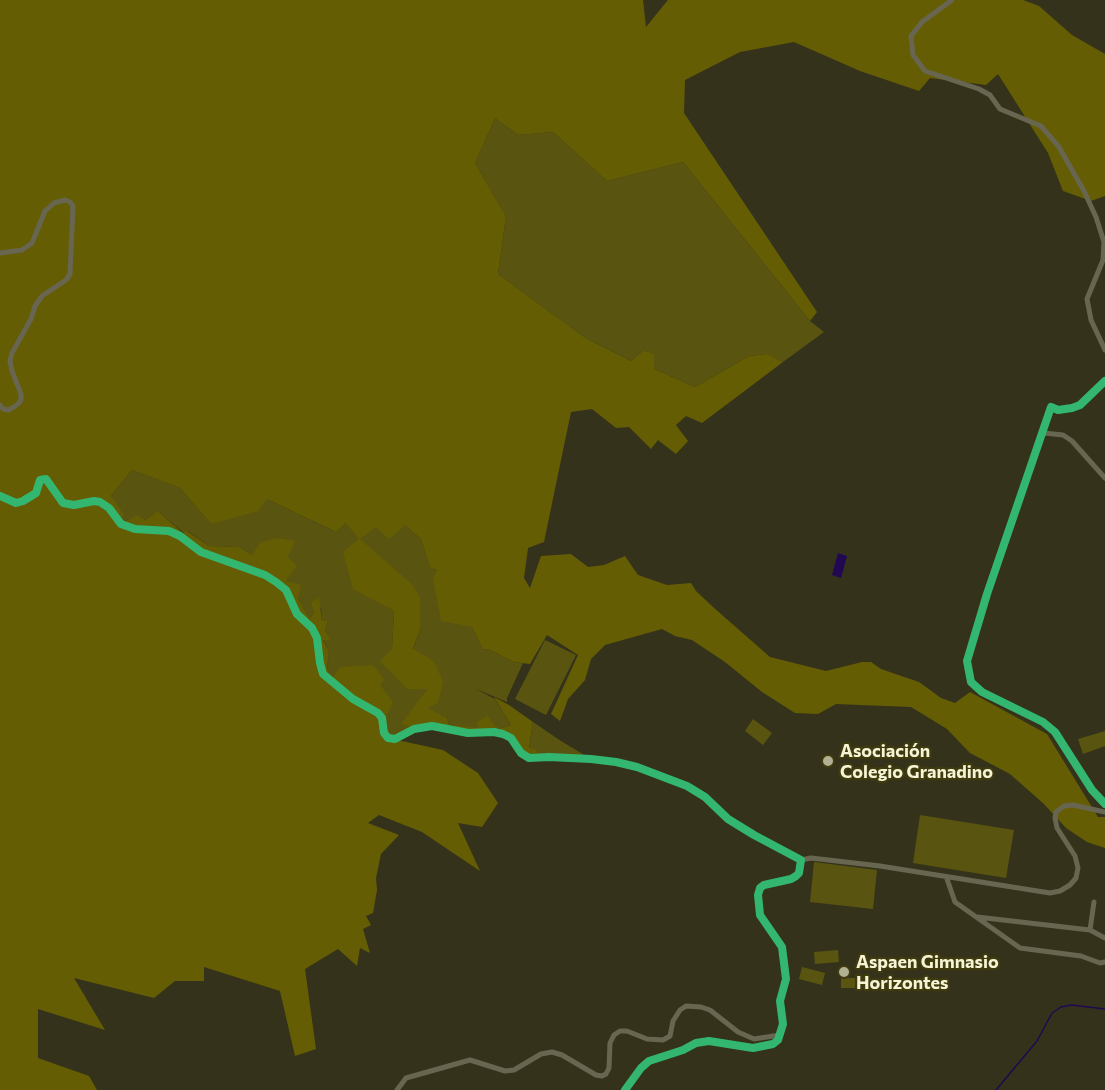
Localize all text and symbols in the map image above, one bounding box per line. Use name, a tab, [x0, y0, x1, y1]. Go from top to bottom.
place label: Asociación Colegio Granadino	[840, 740, 993, 783]
marker: Asociación Colegio Granadino	[821, 754, 835, 768]
place label: Aspaen Gimnasio Horizontes	[856, 951, 999, 994]
marker: Aspaen Gimnasio Horizontes	[837, 965, 851, 979]

